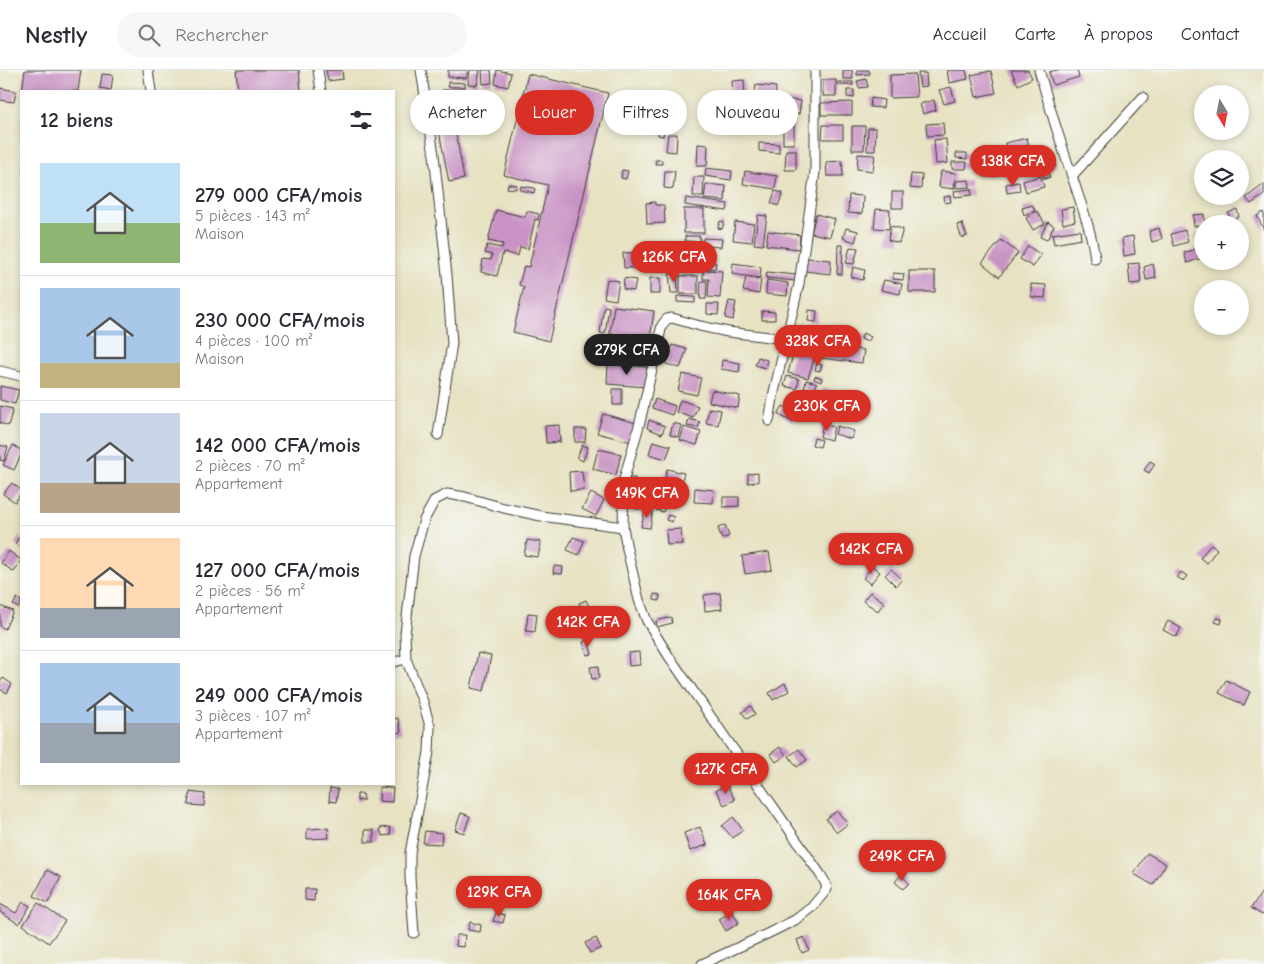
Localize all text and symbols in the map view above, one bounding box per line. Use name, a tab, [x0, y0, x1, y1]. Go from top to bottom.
search box	[117, 12, 467, 57]
text: Nestly	[25, 21, 87, 49]
icon: search	[135, 21, 163, 49]
text: Rechercher	[175, 24, 268, 46]
text: Accueil	[933, 24, 987, 45]
text: Carte	[1015, 24, 1056, 45]
text: À propos	[1084, 24, 1153, 45]
text: Contact	[1181, 24, 1239, 45]
north arrow	[1194, 85, 1249, 140]
map controls	[1194, 85, 1249, 335]
chip: Acheter	[410, 90, 505, 135]
chip: Louer	[515, 90, 594, 135]
chip: Filtres	[604, 90, 687, 135]
chip: Nouveau	[697, 90, 798, 135]
icon: filters	[347, 106, 375, 134]
text: 12 biens	[40, 108, 113, 132]
pin: 138K CFA	[961, 144, 1065, 187]
button: layers	[1194, 150, 1249, 205]
text: 138K CFA	[981, 152, 1045, 170]
icon: home	[80, 183, 140, 243]
text: 279 000 CFA/mois	[195, 183, 362, 207]
text: 5 pièces · 143 m²	[195, 207, 310, 225]
button: +	[1194, 215, 1249, 270]
text: Maison	[195, 225, 244, 243]
pin: 126K CFA	[622, 240, 726, 283]
text: 126K CFA	[642, 248, 706, 266]
button: −	[1194, 280, 1249, 335]
icon: home	[80, 308, 140, 368]
text: 230 000 CFA/mois	[195, 308, 365, 332]
pin: 328K CFA	[766, 324, 870, 367]
text: 4 pièces · 100 m²	[195, 332, 313, 350]
text: 328K CFA	[785, 332, 851, 350]
pin: 279K CFA	[575, 334, 679, 376]
text: 279K CFA	[595, 341, 659, 359]
text: Maison	[195, 350, 244, 368]
pin: 230K CFA	[775, 390, 879, 432]
text: 230K CFA	[794, 397, 860, 415]
icon: home	[80, 433, 140, 493]
text: 142 000 CFA/mois	[195, 433, 360, 457]
text: 2 pièces · 70 m²	[195, 457, 305, 475]
text: Appartement	[195, 475, 283, 493]
pin: 149K CFA	[595, 476, 699, 519]
text: 149K CFA	[615, 484, 679, 502]
pin: 142K CFA	[819, 532, 923, 575]
text: 142K CFA	[839, 540, 903, 558]
icon: home	[80, 558, 140, 618]
text: 127 000 CFA/mois	[195, 558, 360, 582]
text: 2 pièces · 56 m²	[195, 582, 305, 600]
text: Appartement	[195, 600, 283, 618]
pin: 142K CFA	[536, 606, 640, 648]
text: 142K CFA	[556, 613, 620, 631]
icon: home	[80, 683, 140, 743]
text: 249 000 CFA/mois	[195, 683, 363, 707]
text: 3 pièces · 107 m²	[195, 707, 311, 725]
text: Appartement	[195, 725, 283, 743]
pin: 127K CFA	[674, 752, 778, 795]
text: 127K CFA	[695, 760, 757, 778]
pin: 249K CFA	[850, 840, 954, 882]
text: 249K CFA	[870, 847, 934, 865]
pin: 129K CFA	[447, 876, 551, 918]
pin: 164K CFA	[677, 878, 781, 921]
text: 129K CFA	[467, 883, 531, 901]
text: 164K CFA	[697, 886, 761, 904]

